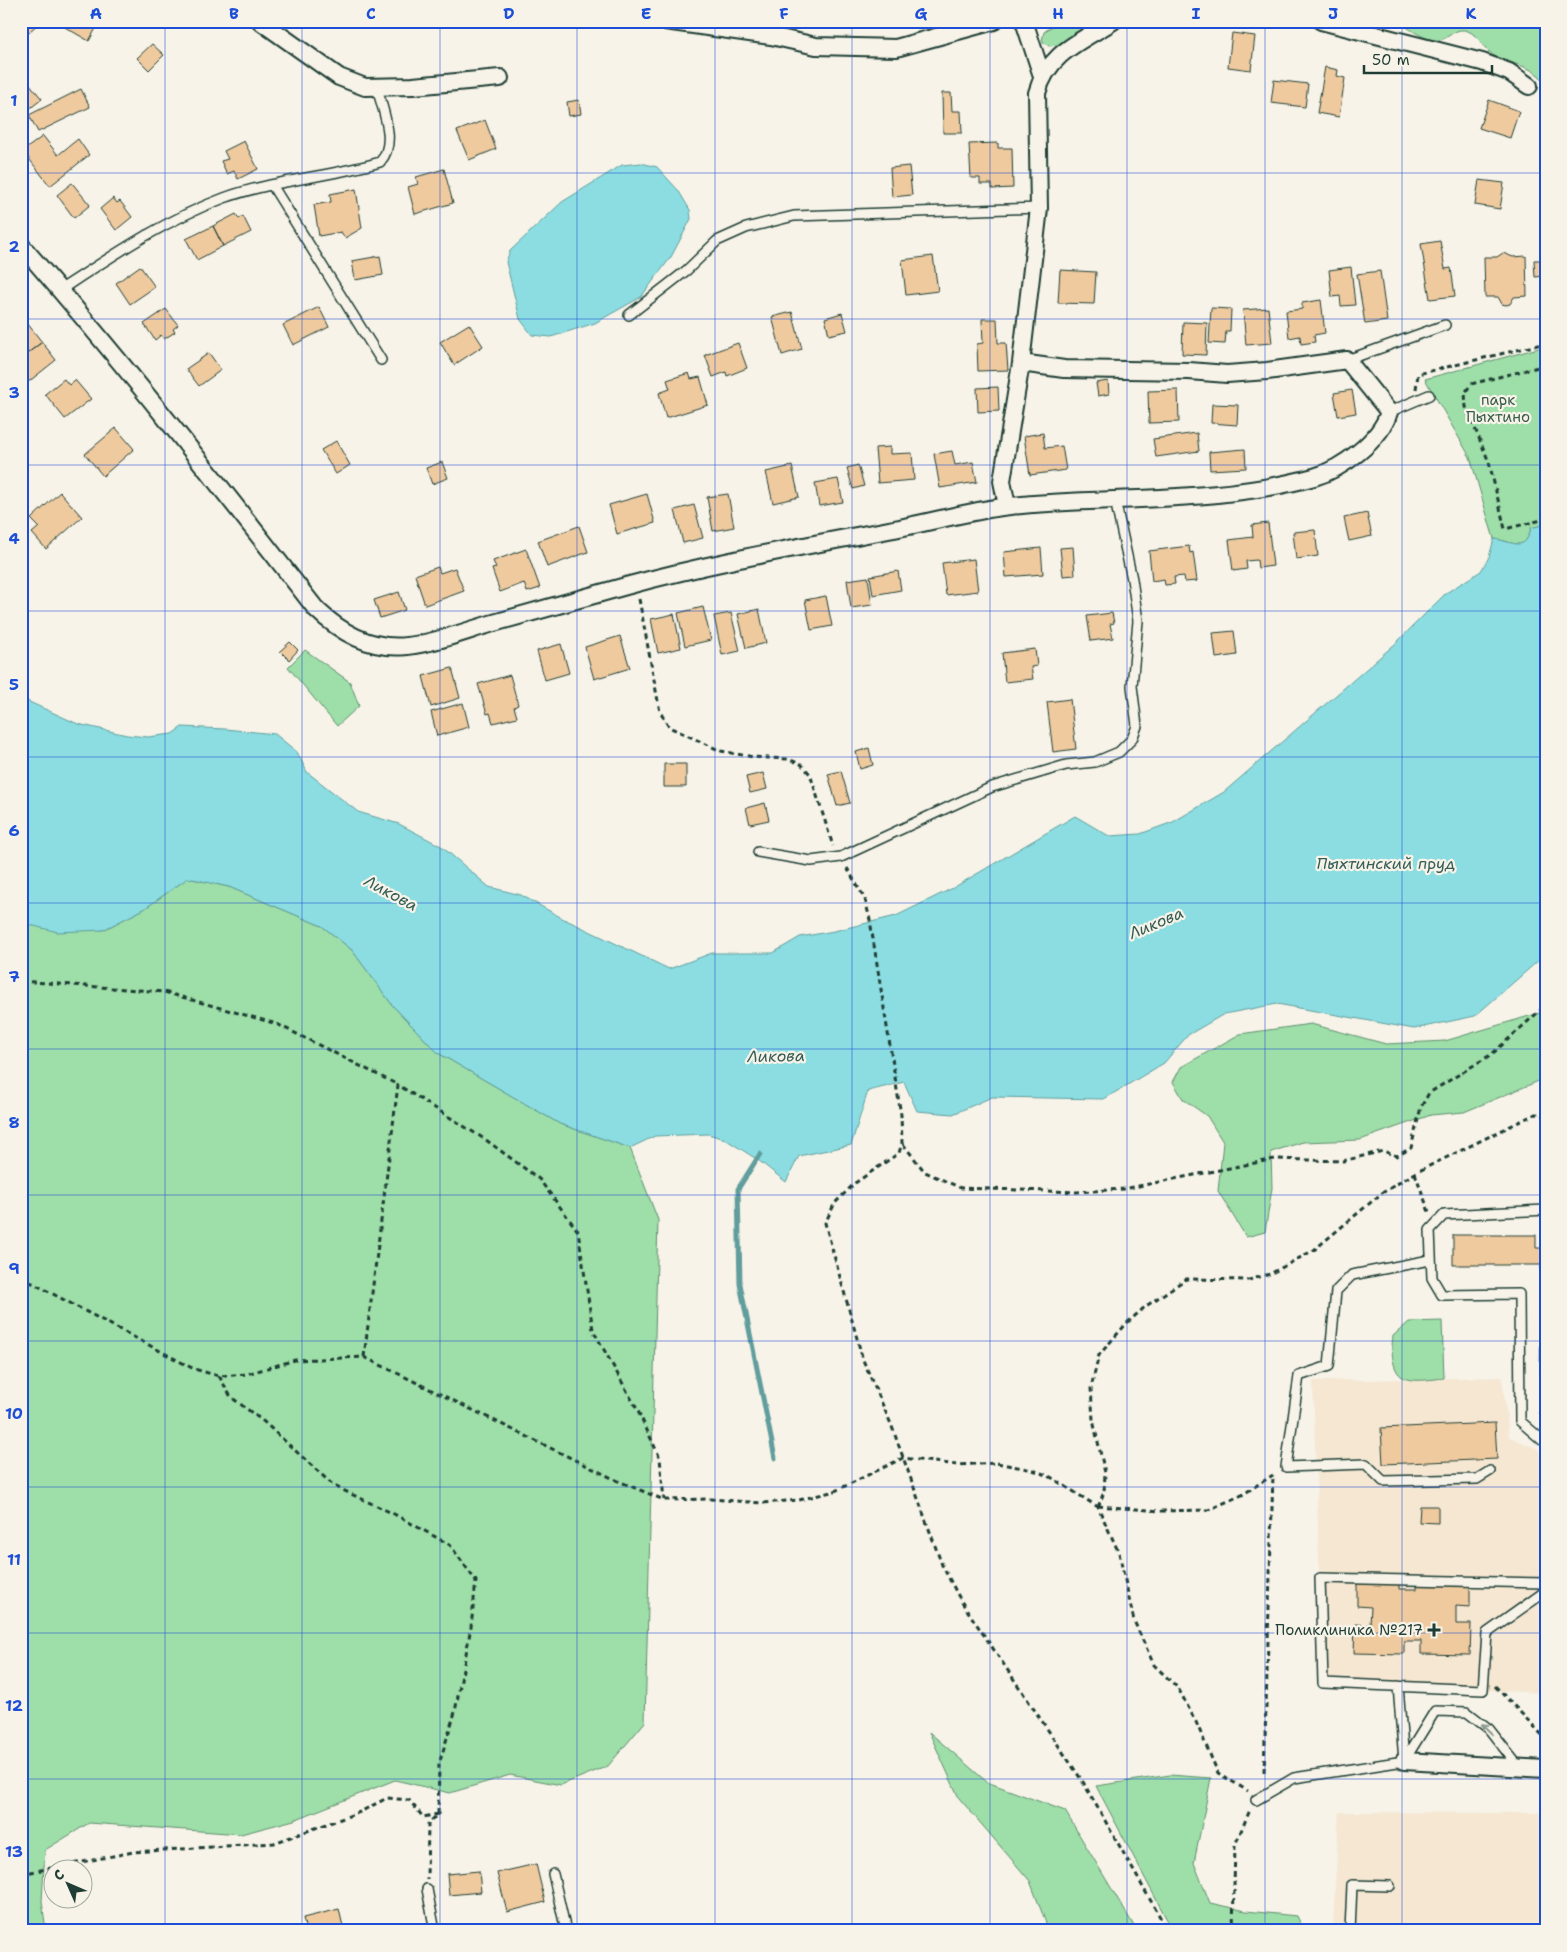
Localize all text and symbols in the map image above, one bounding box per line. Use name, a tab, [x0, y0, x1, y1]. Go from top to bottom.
text: A	[90, 3, 102, 24]
text: B	[229, 3, 239, 24]
text: C	[366, 3, 376, 24]
text: D	[503, 3, 515, 24]
text: E	[641, 3, 651, 24]
text: F	[779, 3, 789, 24]
text: G	[915, 3, 928, 24]
text: H	[1052, 3, 1064, 24]
text: I	[1192, 3, 1201, 24]
text: J	[1328, 3, 1338, 24]
text: K	[1466, 3, 1477, 24]
scale bar	[1364, 42, 1492, 74]
text: 50 m	[1372, 50, 1410, 70]
text: 1	[10, 90, 18, 111]
text: 2	[8, 236, 20, 257]
text: 3	[8, 382, 20, 403]
park label: парк Пыхтино	[1466, 390, 1530, 427]
text: 4	[8, 528, 20, 549]
text: 5	[9, 674, 19, 695]
text: 6	[8, 820, 20, 841]
water label: Пыхтинский пруд	[1316, 853, 1456, 874]
water label: Ликова	[360, 870, 421, 916]
water label: Ликова	[1125, 902, 1187, 944]
text: 7	[8, 966, 20, 987]
water label: Ликова	[746, 1045, 805, 1067]
text: 8	[8, 1112, 20, 1133]
text: 9	[8, 1258, 20, 1279]
text: 10	[5, 1403, 23, 1424]
text: 11	[7, 1549, 21, 1570]
place label: Поликлиника №217	[1275, 1620, 1423, 1640]
marker: Поликлиника №217	[1427, 1623, 1441, 1637]
text: 12	[5, 1695, 23, 1716]
one-way arrow	[1481, 1723, 1493, 1735]
text: 13	[5, 1841, 23, 1862]
north arrow	[42, 1860, 92, 1910]
text: С	[49, 1865, 68, 1884]

